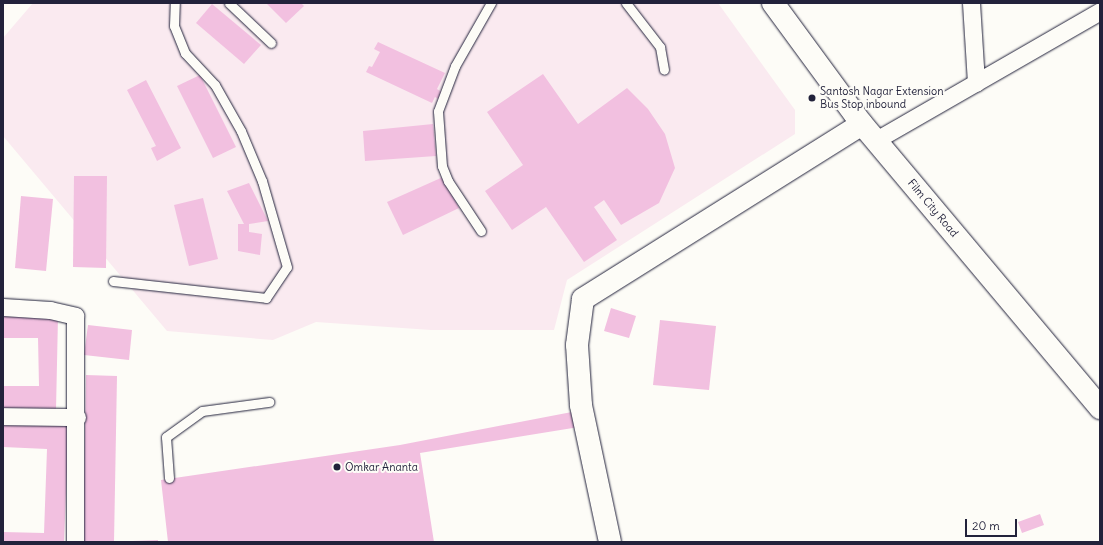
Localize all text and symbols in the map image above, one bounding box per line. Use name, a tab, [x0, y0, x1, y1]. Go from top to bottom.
place label: Santosh Nagar Extension Bus Stop inbound	[820, 85, 944, 111]
marker: Santosh Nagar Extension Bus Stop inbound	[807, 93, 817, 103]
street label: Film City Road	[905, 176, 961, 240]
place label: Omkar Ananta	[345, 460, 418, 474]
marker: Omkar Ananta	[332, 462, 342, 472]
scale bar	[967, 511, 1019, 537]
text: 20 m	[972, 518, 1000, 533]

